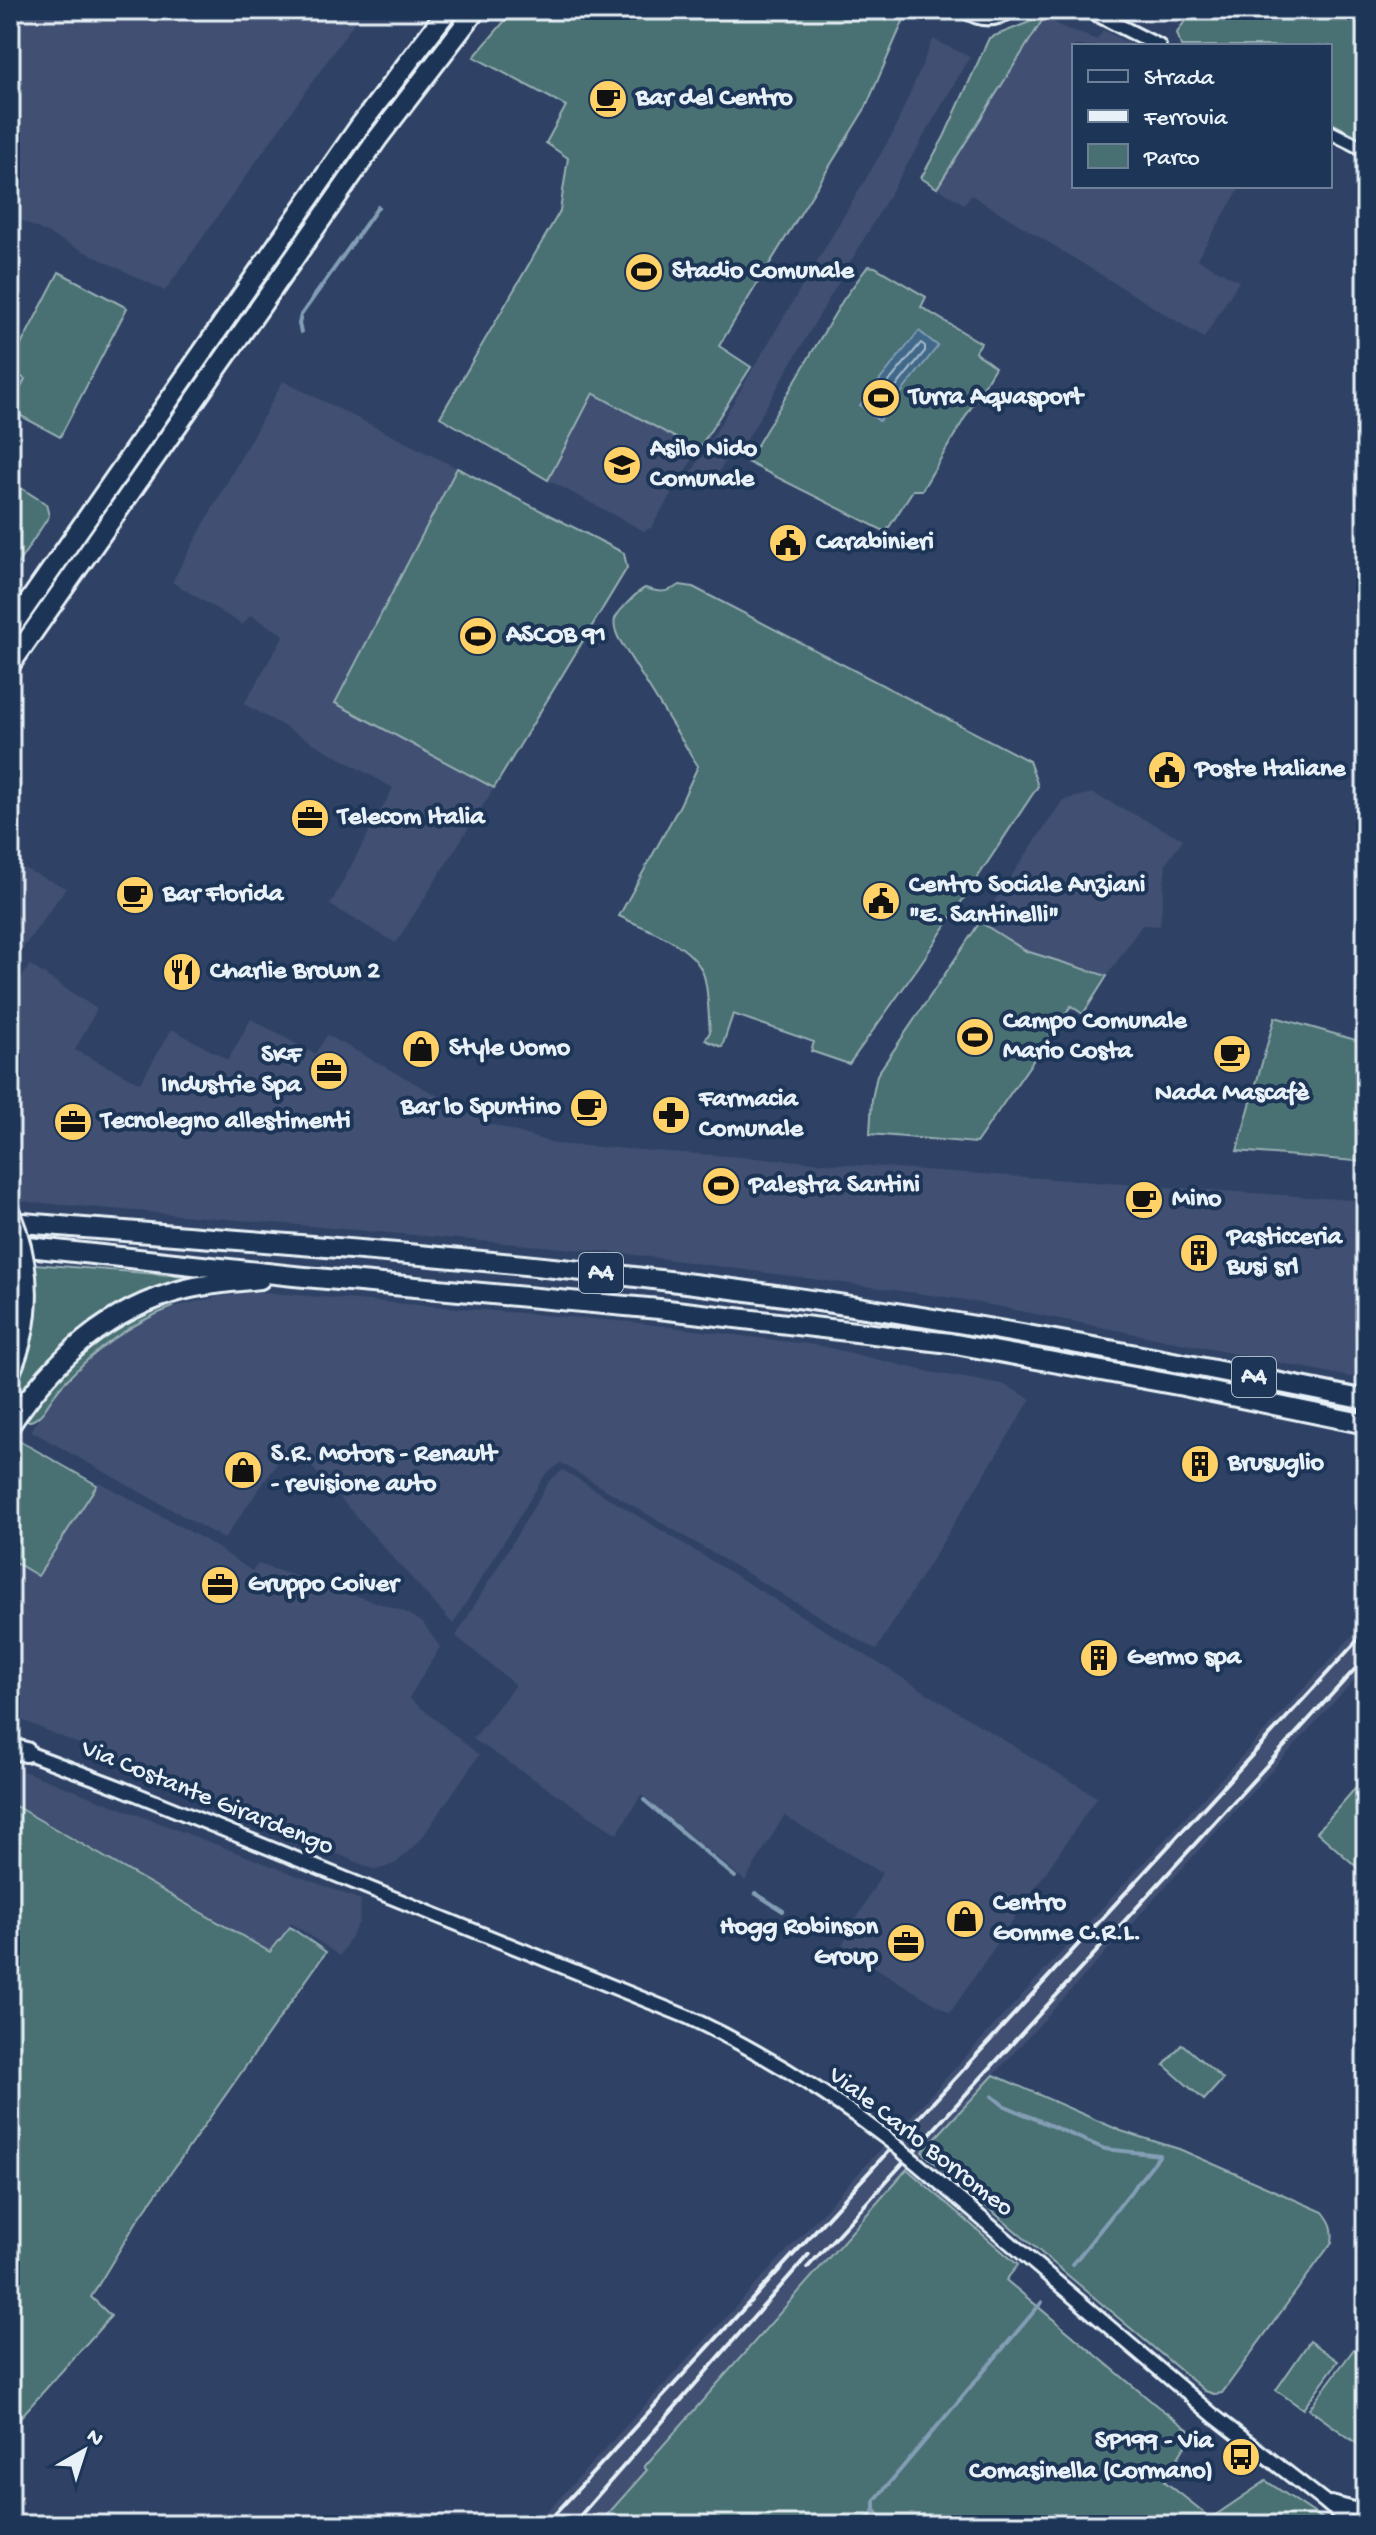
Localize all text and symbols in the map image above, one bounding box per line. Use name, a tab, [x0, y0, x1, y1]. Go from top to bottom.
legend	[1072, 44, 1332, 188]
text: Strada	[1144, 65, 1215, 94]
cafe icon: Bar del Centro	[587, 78, 629, 120]
place label: Bar del Centro	[635, 84, 793, 115]
text: Ferrovia	[1143, 105, 1228, 134]
text: Parco	[1143, 145, 1200, 174]
sports icon: Stadio Comunale	[623, 251, 665, 293]
place label: Stadio Comunale	[672, 257, 855, 288]
sports icon: Turra Aqvasport	[860, 377, 902, 419]
place label: Turra Aqvasport	[907, 383, 1085, 414]
place label: Asilo Nido Comunale	[649, 435, 758, 496]
school or university icon: Asilo Nido Comunale	[601, 444, 643, 486]
public building icon: Carabinieri	[767, 522, 809, 564]
place label: Carabinieri	[816, 528, 934, 559]
sports icon: ASCOB 91	[457, 615, 499, 657]
place label: ASCOB 91	[505, 621, 606, 652]
public building icon: Poste Italiane	[1146, 749, 1188, 791]
place label: Poste Italiane	[1193, 755, 1347, 786]
office icon: Telecom Italia	[289, 797, 331, 839]
place label: Telecom Italia	[336, 803, 486, 834]
place label: Centro Sociale Anziani "E. Santinelli"	[909, 871, 1145, 932]
cafe icon: Bar Florida	[114, 874, 156, 916]
place label: Bar Florida	[162, 880, 285, 911]
public building icon: Centro Sociale Anziani "E. Santinelli"	[860, 880, 902, 922]
restaurant icon: Charlie Brown 2	[161, 951, 203, 993]
place label: Charlie Brown 2	[210, 957, 380, 988]
place label: Campo Comunale Mario Costa	[1003, 1007, 1188, 1068]
sports icon: Campo Comunale Mario Costa	[954, 1016, 996, 1058]
shop icon: Style Uomo	[400, 1028, 442, 1070]
cafe icon: Nada Mascafè	[1211, 1033, 1253, 1075]
place label: Style Uomo	[449, 1034, 571, 1065]
place label: SKF Industrie Spa	[161, 1041, 303, 1102]
office icon: SKF Industrie Spa	[308, 1050, 350, 1092]
place label: Nada Mascafè	[1155, 1079, 1311, 1110]
place label: Farmacia Comunale	[698, 1085, 805, 1146]
cafe icon: Bar lo Spuntino	[568, 1087, 610, 1129]
place label: Bar lo Spuntino	[400, 1093, 561, 1124]
pharmacy icon: Farmacia Comunale	[650, 1094, 692, 1136]
office icon: Tecnolegno allestimenti	[52, 1101, 94, 1143]
place label: Tecnolegno allestimenti	[99, 1107, 351, 1138]
sports icon: Palestra Santini	[700, 1165, 742, 1207]
place label: Palestra Santini	[747, 1171, 920, 1202]
cafe icon: Mino	[1123, 1179, 1165, 1221]
place label: Mino	[1172, 1185, 1222, 1216]
place label: Pasticceria Busi srl	[1225, 1223, 1344, 1284]
building icon: Pasticceria Busi srl	[1178, 1232, 1220, 1274]
road number: A4	[579, 1253, 623, 1293]
road number: A4	[1232, 1357, 1276, 1397]
place label: S.R. Motors - Renault - revisione auto	[271, 1440, 499, 1501]
building icon: Brusuglio	[1179, 1443, 1221, 1485]
shop icon: S.R. Motors - Renault - revisione auto	[222, 1449, 264, 1491]
place label: Brusuglio	[1227, 1449, 1325, 1480]
office icon: Gruppo Coiver	[199, 1564, 241, 1606]
place label: Gruppo Coiver	[248, 1570, 401, 1601]
building icon: Germo spa	[1078, 1637, 1120, 1679]
place label: Germo spa	[1127, 1643, 1243, 1674]
street label: Via Costante Girardengo	[75, 1734, 338, 1864]
place label: Centro Gomme C.R.L.	[993, 1889, 1141, 1950]
shop icon: Centro Gomme C.R.L.	[944, 1898, 986, 1940]
place label: Hogg Robinson Group	[720, 1913, 879, 1974]
office icon: Hogg Robinson Group	[885, 1922, 927, 1964]
street label: Viale Carlo Borromeo	[820, 2060, 1019, 2225]
north arrow	[44, 2411, 124, 2491]
text: N	[80, 2424, 108, 2453]
place label: SP199 - Via Comasinella (Cormano)	[969, 2427, 1215, 2488]
bus stop icon: SP199 - Via Comasinella (Cormano)	[1220, 2436, 1262, 2478]

